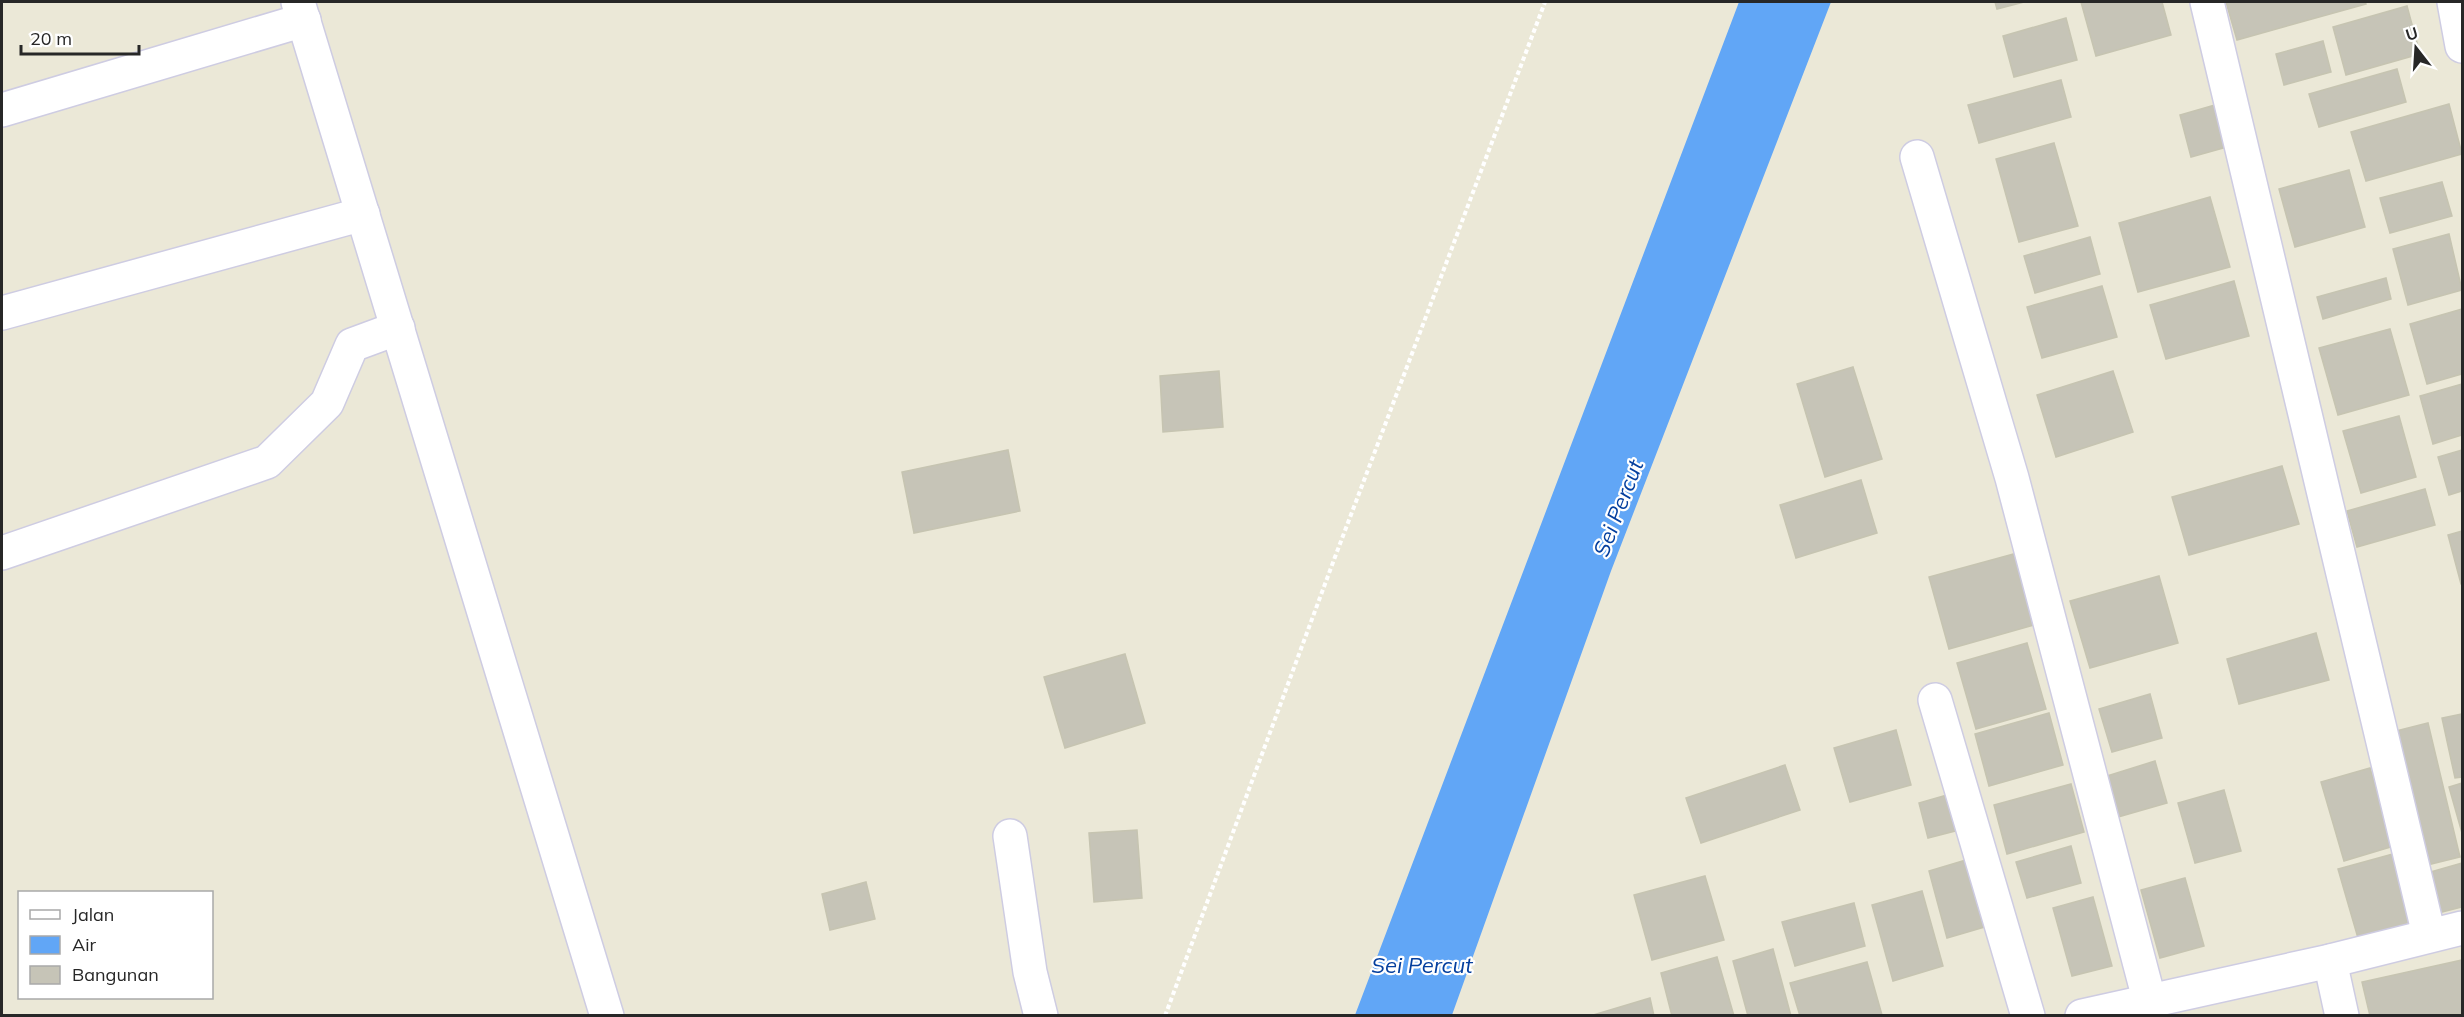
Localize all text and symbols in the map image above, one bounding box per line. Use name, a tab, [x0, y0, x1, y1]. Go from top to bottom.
scale bar	[21, 18, 140, 56]
north arrow	[2386, 18, 2446, 78]
text: U	[2403, 22, 2420, 45]
text: 20 m	[30, 27, 72, 50]
water label: Sei Percut	[1587, 454, 1650, 560]
legend	[18, 891, 213, 999]
text: Jalan	[72, 903, 114, 926]
text: Air	[72, 933, 97, 956]
water label: Sei Percut	[1371, 951, 1474, 979]
text: Bangunan	[72, 963, 159, 986]

